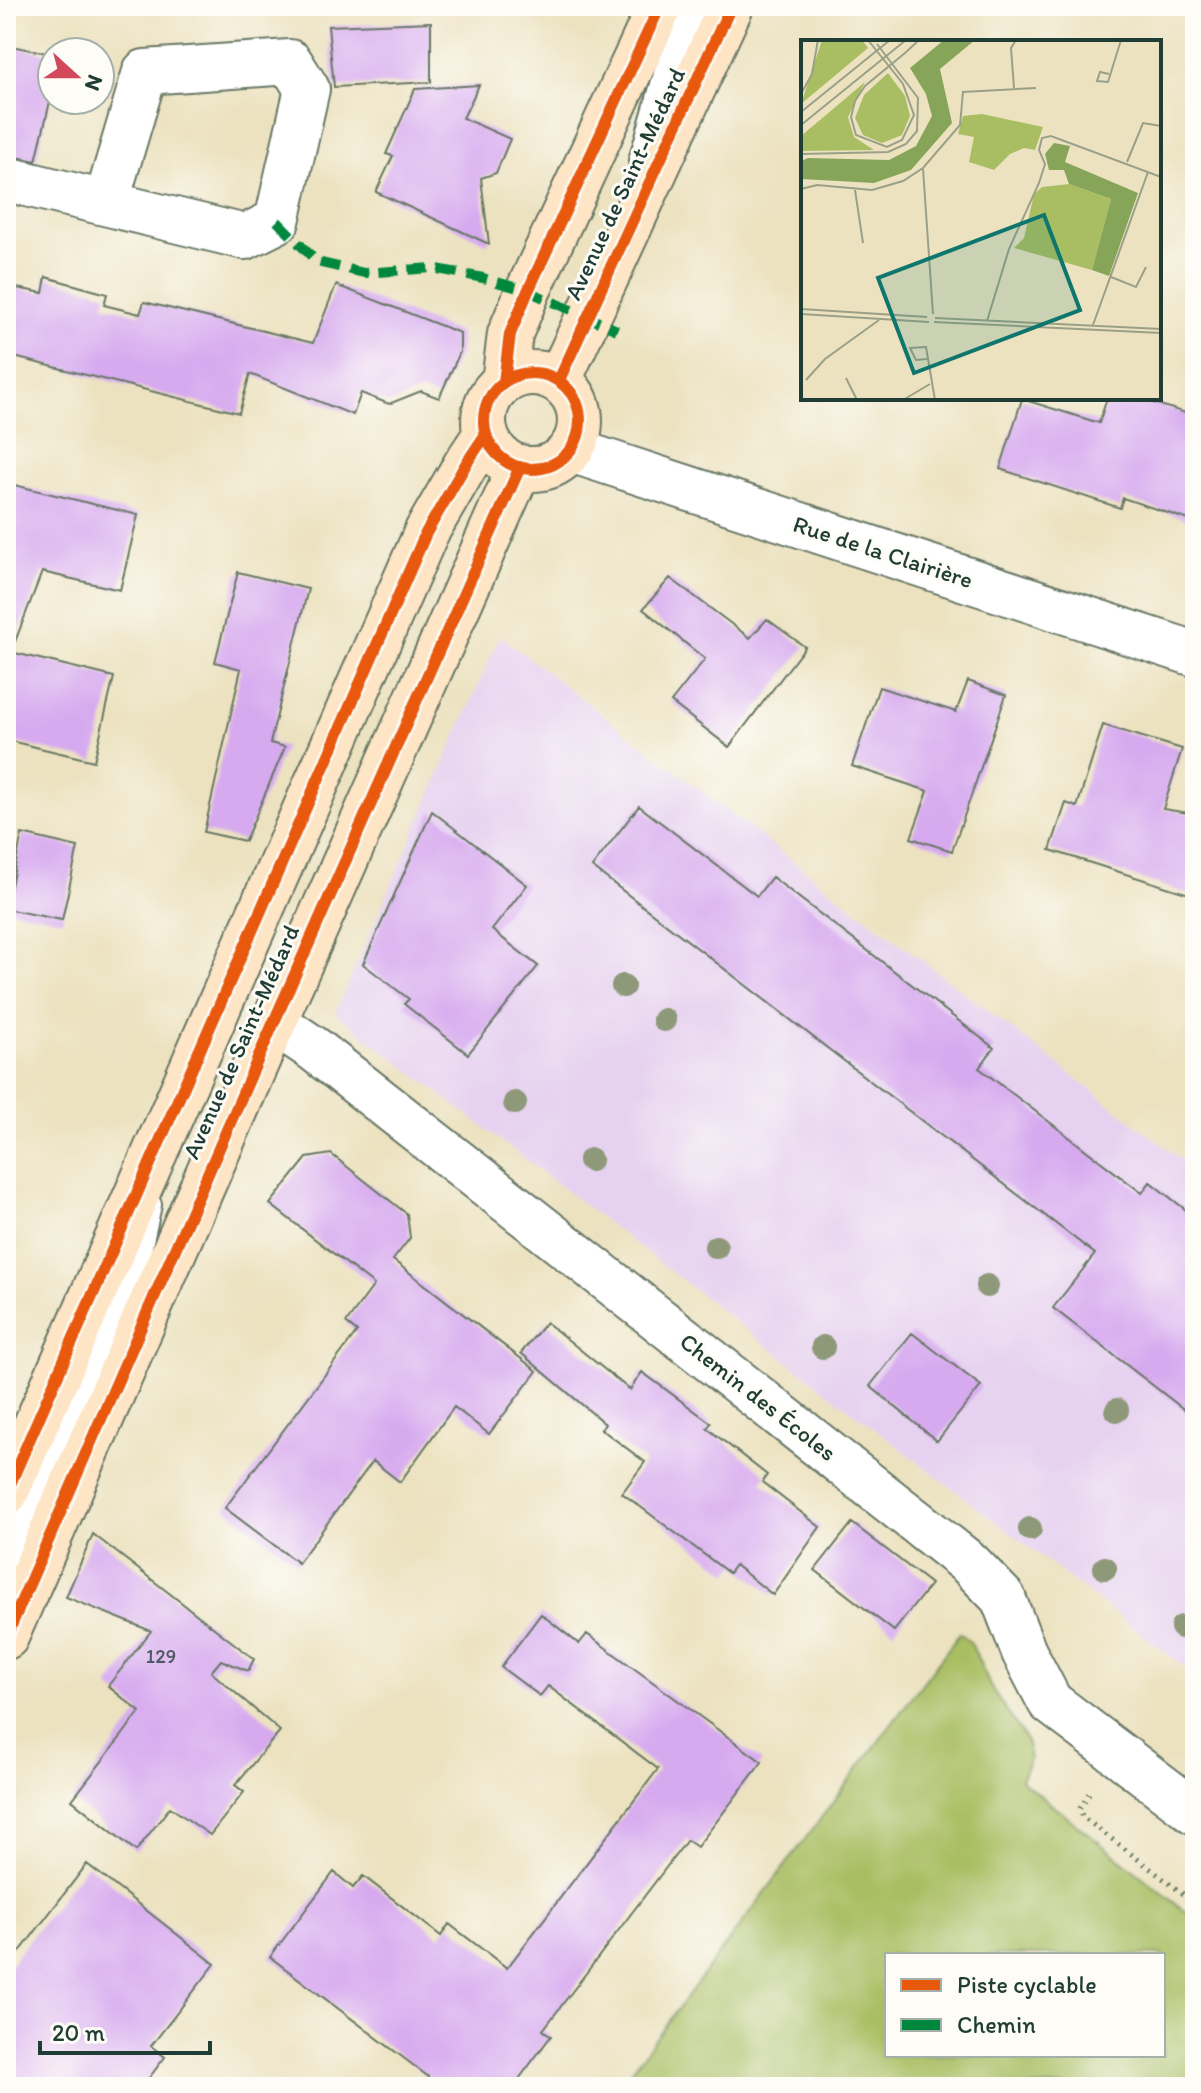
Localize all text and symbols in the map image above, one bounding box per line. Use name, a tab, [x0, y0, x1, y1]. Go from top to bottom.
north arrow	[36, 36, 116, 116]
inset map	[801, 40, 1161, 400]
street label: Avenue de Saint-Médard	[558, 63, 691, 304]
text: N	[79, 71, 109, 95]
street label: Rue de la Clairière	[790, 509, 977, 594]
street label: Avenue de Saint-Médard	[176, 920, 305, 1163]
street label: Chemin des Écoles	[674, 1326, 842, 1467]
house number: 129	[146, 1644, 176, 1668]
legend	[885, 1953, 1165, 2057]
text: Piste cyclable	[957, 1970, 1097, 1999]
scale bar	[40, 2005, 210, 2055]
text: Chemin	[957, 2010, 1036, 2039]
text: 20 m	[52, 2018, 105, 2047]

